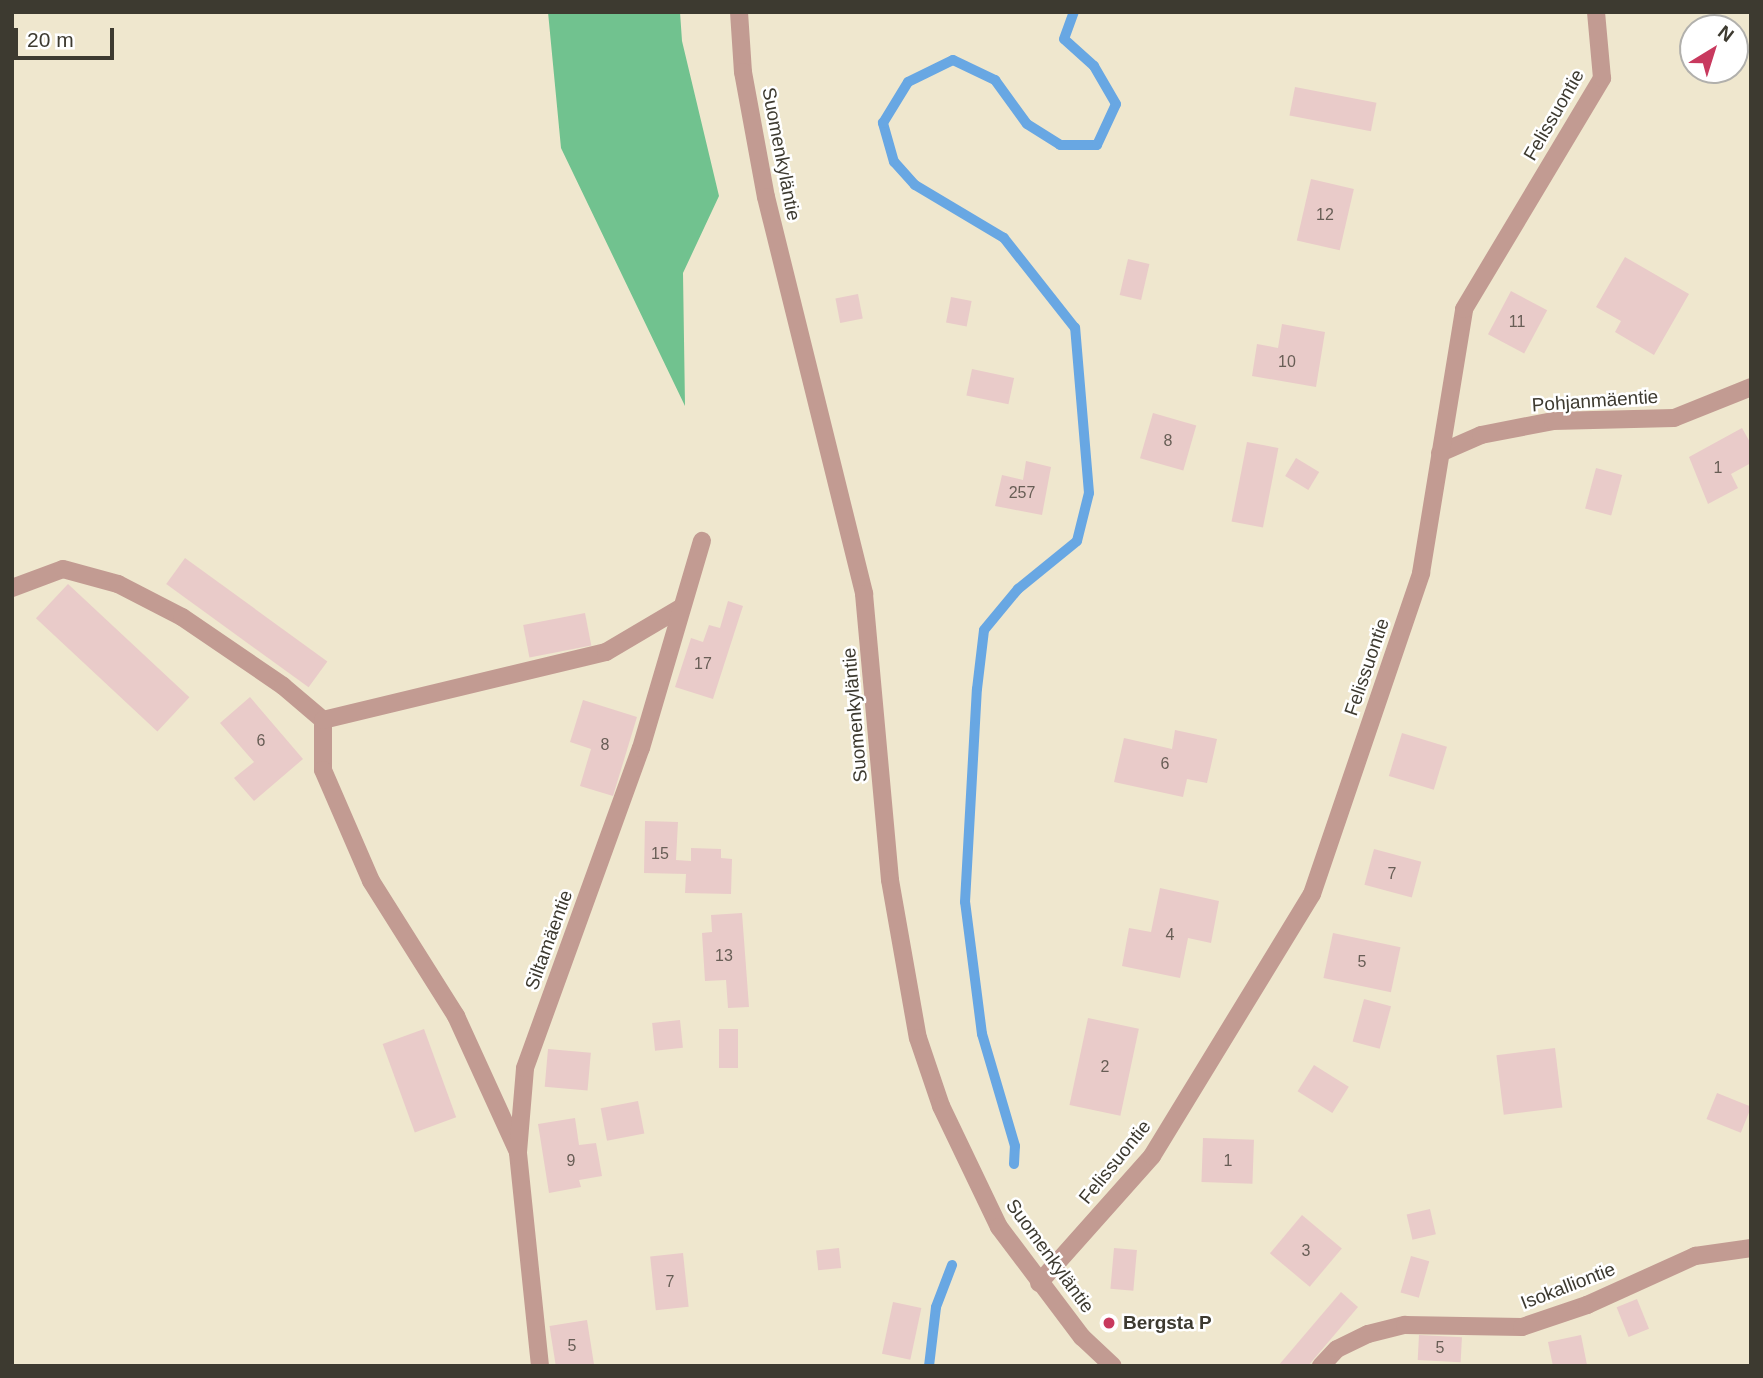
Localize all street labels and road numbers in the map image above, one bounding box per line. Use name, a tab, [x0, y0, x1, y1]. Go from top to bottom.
street label: Felissuontie	[1519, 65, 1589, 165]
street label: Suomenkyläntie	[757, 85, 805, 223]
street label: Pohjanmäentie	[1531, 385, 1659, 417]
street label: Felissuontie	[1340, 615, 1394, 719]
street label: Suomenkyläntie	[838, 647, 872, 783]
street label: Siltamäentie	[520, 887, 578, 993]
street label: Felissuontie	[1074, 1115, 1156, 1209]
street label: Suomenkyläntie	[1001, 1195, 1099, 1317]
street label: Isokalliontie	[1518, 1258, 1618, 1314]

